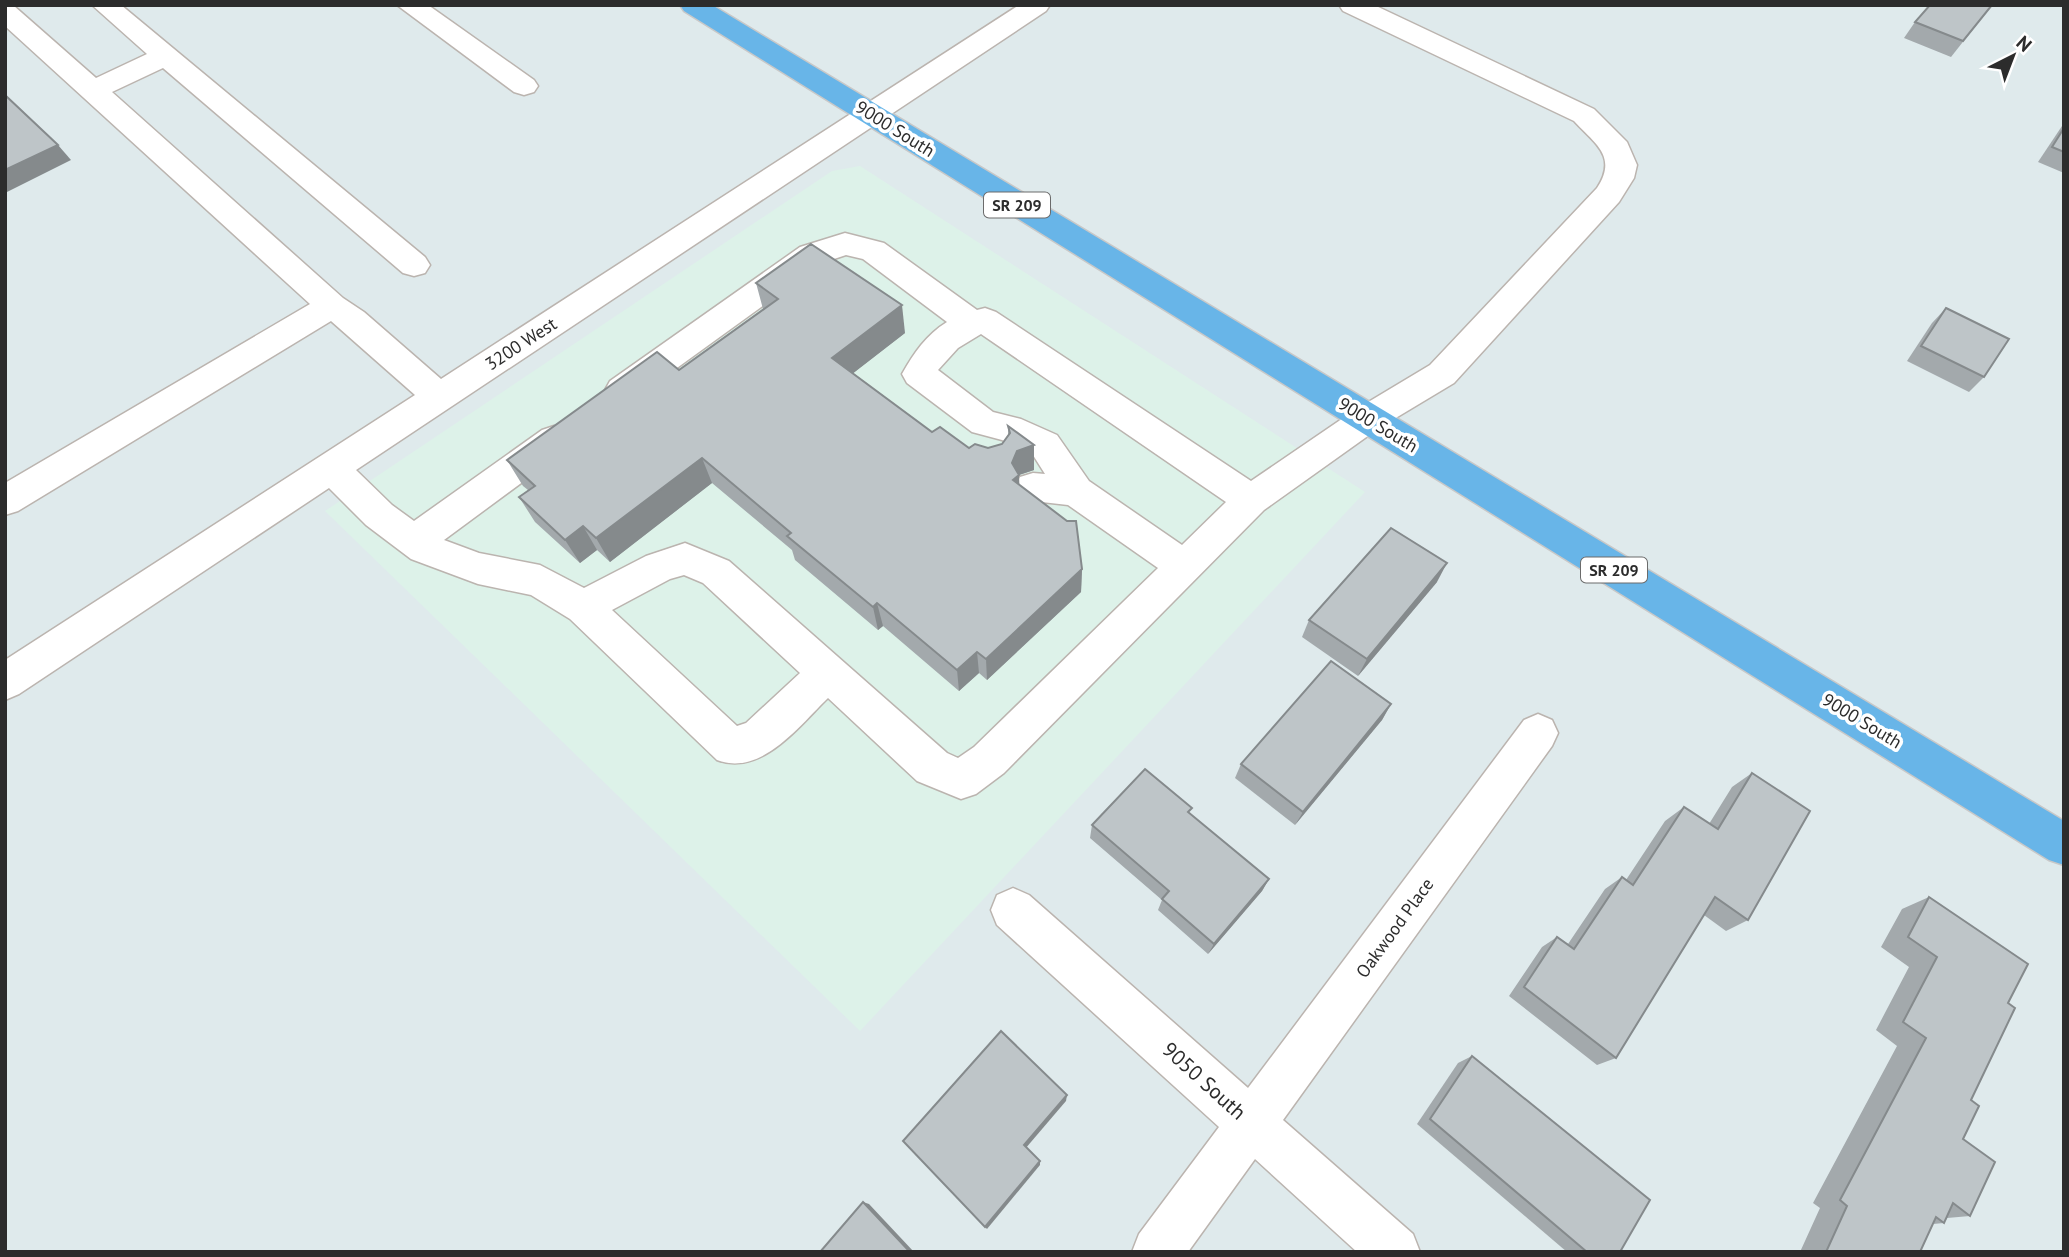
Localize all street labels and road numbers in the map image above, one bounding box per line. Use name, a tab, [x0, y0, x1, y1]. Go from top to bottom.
street label: 9000 South	[851, 95, 939, 162]
road number: SR 209	[984, 192, 1050, 218]
street label: 3200 West	[481, 312, 561, 375]
street label: 9000 South	[1334, 392, 1422, 457]
road number: SR 209	[1581, 558, 1647, 582]
street label: 9000 South	[1818, 688, 1906, 753]
street label: Oakwood Place	[1351, 873, 1439, 982]
street label: 9050 South	[1157, 1036, 1252, 1125]

